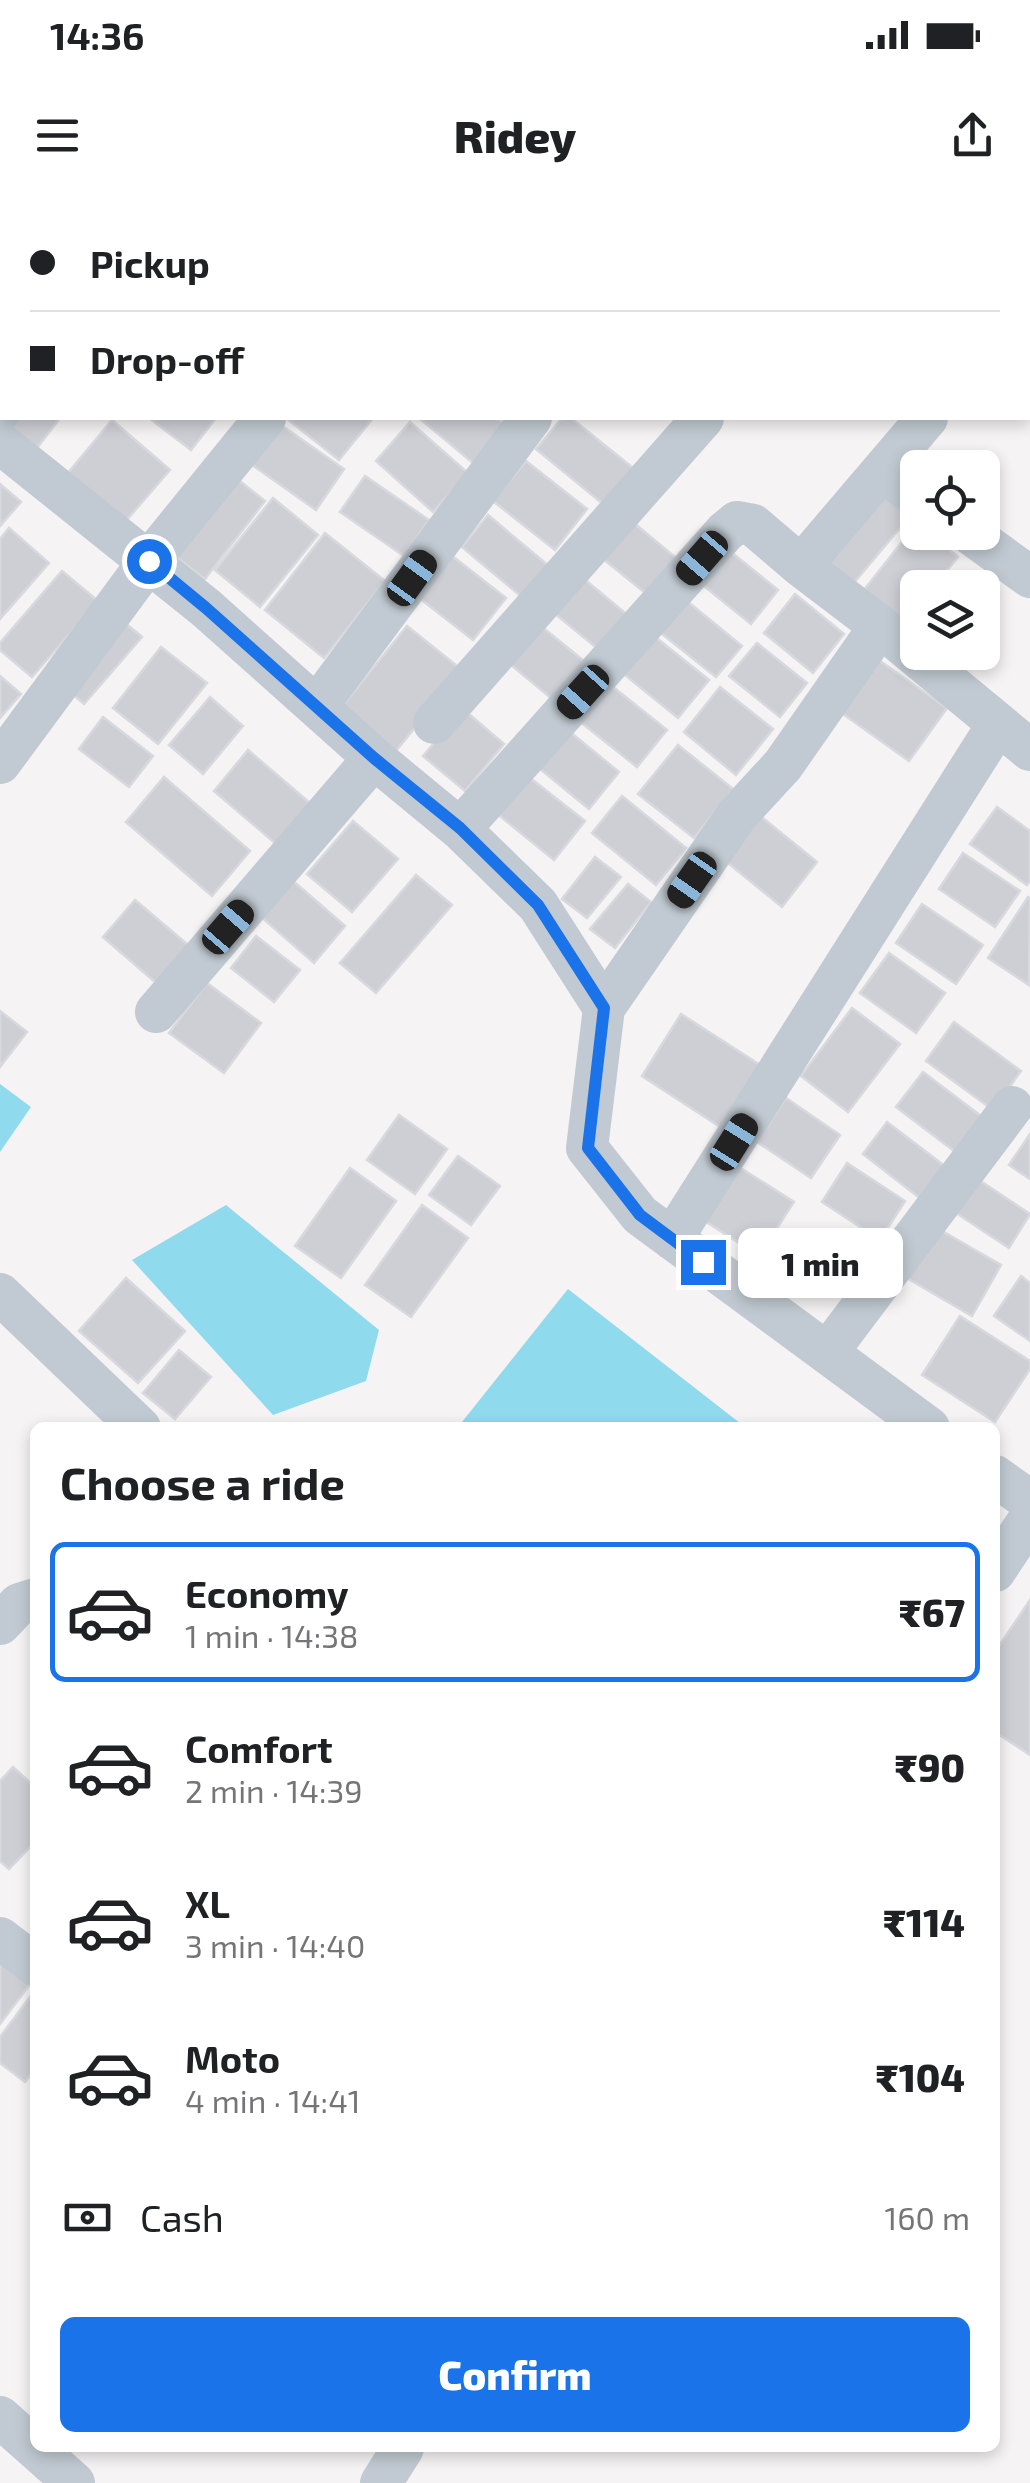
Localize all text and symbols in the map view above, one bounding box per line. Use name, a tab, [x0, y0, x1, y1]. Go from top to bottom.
text: 14:36	[50, 12, 144, 58]
icon: menu	[30, 108, 85, 163]
text: Ridey	[454, 108, 576, 162]
icon: share	[945, 108, 1000, 163]
text: Pickup	[90, 240, 210, 286]
text: Drop-off	[90, 336, 244, 382]
map controls	[900, 450, 1000, 670]
button: locate	[900, 450, 1000, 550]
car	[671, 526, 733, 590]
route start	[127, 539, 172, 584]
car	[382, 545, 442, 611]
button: layers	[900, 570, 1000, 670]
car	[552, 660, 614, 724]
car	[663, 847, 721, 913]
car	[197, 895, 259, 959]
car	[705, 1109, 763, 1175]
callout: 1 min	[738, 1227, 903, 1297]
route end	[681, 1240, 726, 1285]
text: 1 min	[781, 1244, 860, 1282]
text: Choose a ride	[60, 1455, 345, 1509]
icon: car	[65, 1567, 155, 1657]
text: Economy	[185, 1570, 349, 1616]
text: ₹67	[899, 1589, 965, 1635]
text: 1 min · 14:38	[185, 1616, 358, 1654]
icon: car	[65, 1722, 155, 1812]
text: Comfort	[185, 1725, 333, 1771]
text: ₹90	[895, 1744, 965, 1790]
text: 2 min · 14:39	[185, 1771, 363, 1809]
icon: car	[65, 1877, 155, 1967]
text: XL	[185, 1880, 230, 1926]
text: ₹114	[883, 1899, 965, 1945]
text: 3 min · 14:40	[185, 1926, 365, 1964]
icon: car	[65, 2032, 155, 2122]
text: Moto	[185, 2035, 280, 2081]
text: ₹104	[876, 2054, 965, 2100]
text: 4 min · 14:41	[185, 2081, 361, 2119]
icon: cash	[60, 2190, 115, 2245]
text: Cash	[140, 2194, 224, 2240]
text: 160 m	[884, 2198, 970, 2236]
button: Confirm	[60, 2317, 970, 2432]

